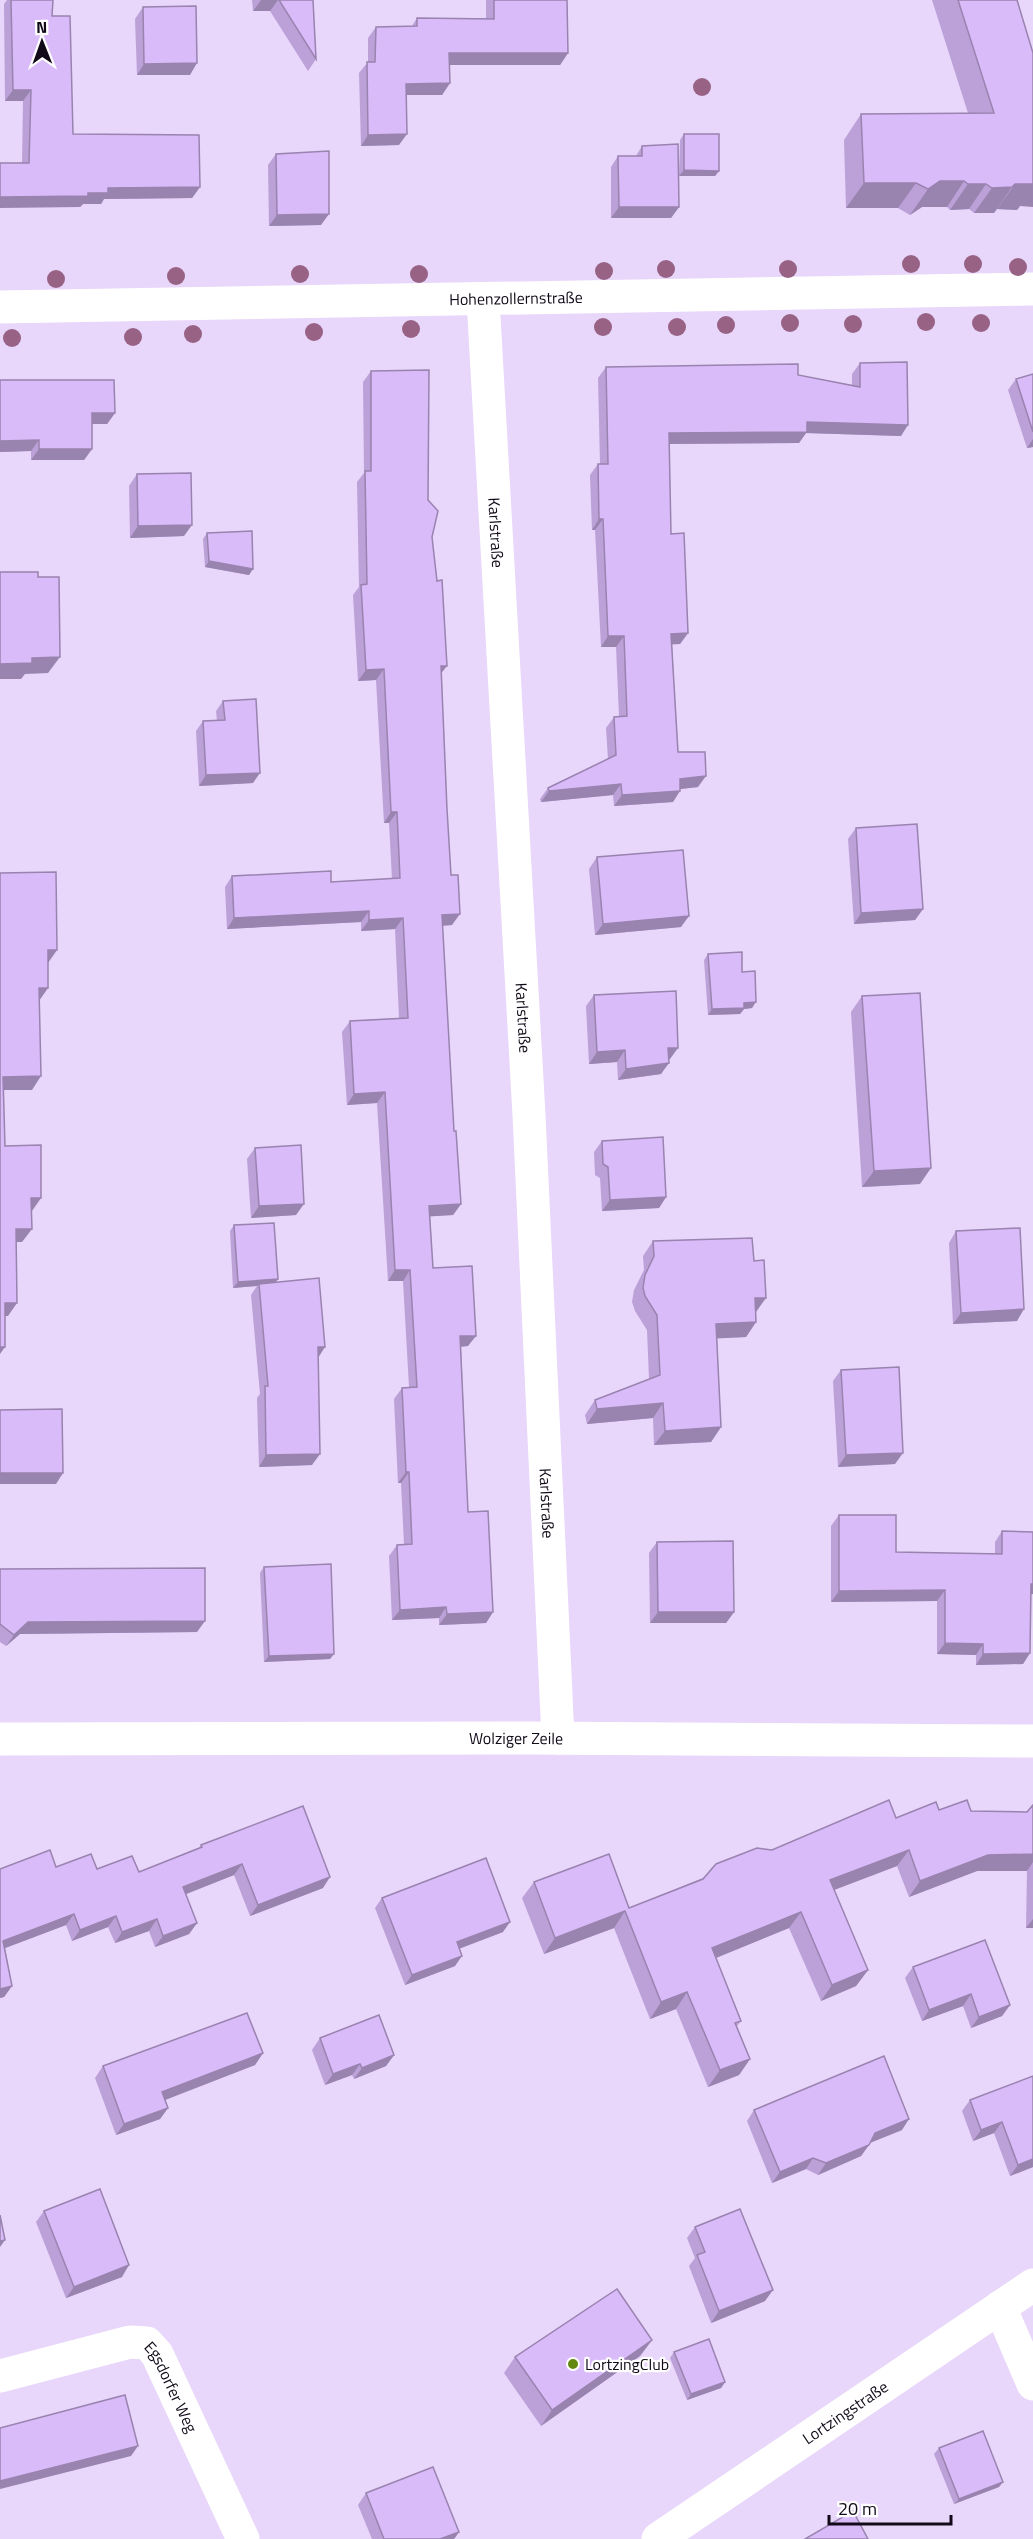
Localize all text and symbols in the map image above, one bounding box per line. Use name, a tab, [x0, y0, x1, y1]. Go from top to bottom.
north arrow	[12, 12, 72, 72]
text: N	[36, 15, 47, 39]
street label: Hohenzollernstraße	[449, 285, 583, 311]
street label: Karlstraße	[482, 497, 510, 568]
street label: Karlstraße	[510, 982, 537, 1054]
street label: Karlstraße	[533, 1468, 561, 1539]
street label: Wolziger Zeile	[469, 1726, 563, 1750]
street label: Egsdorfer Weg	[139, 2336, 204, 2436]
place label: LortzingClub	[585, 2352, 669, 2376]
marker: LortzingClub	[566, 2357, 580, 2371]
street label: Lortzingstraße	[797, 2375, 893, 2450]
scale bar	[829, 2488, 950, 2526]
text: 20 m	[838, 2495, 877, 2522]

